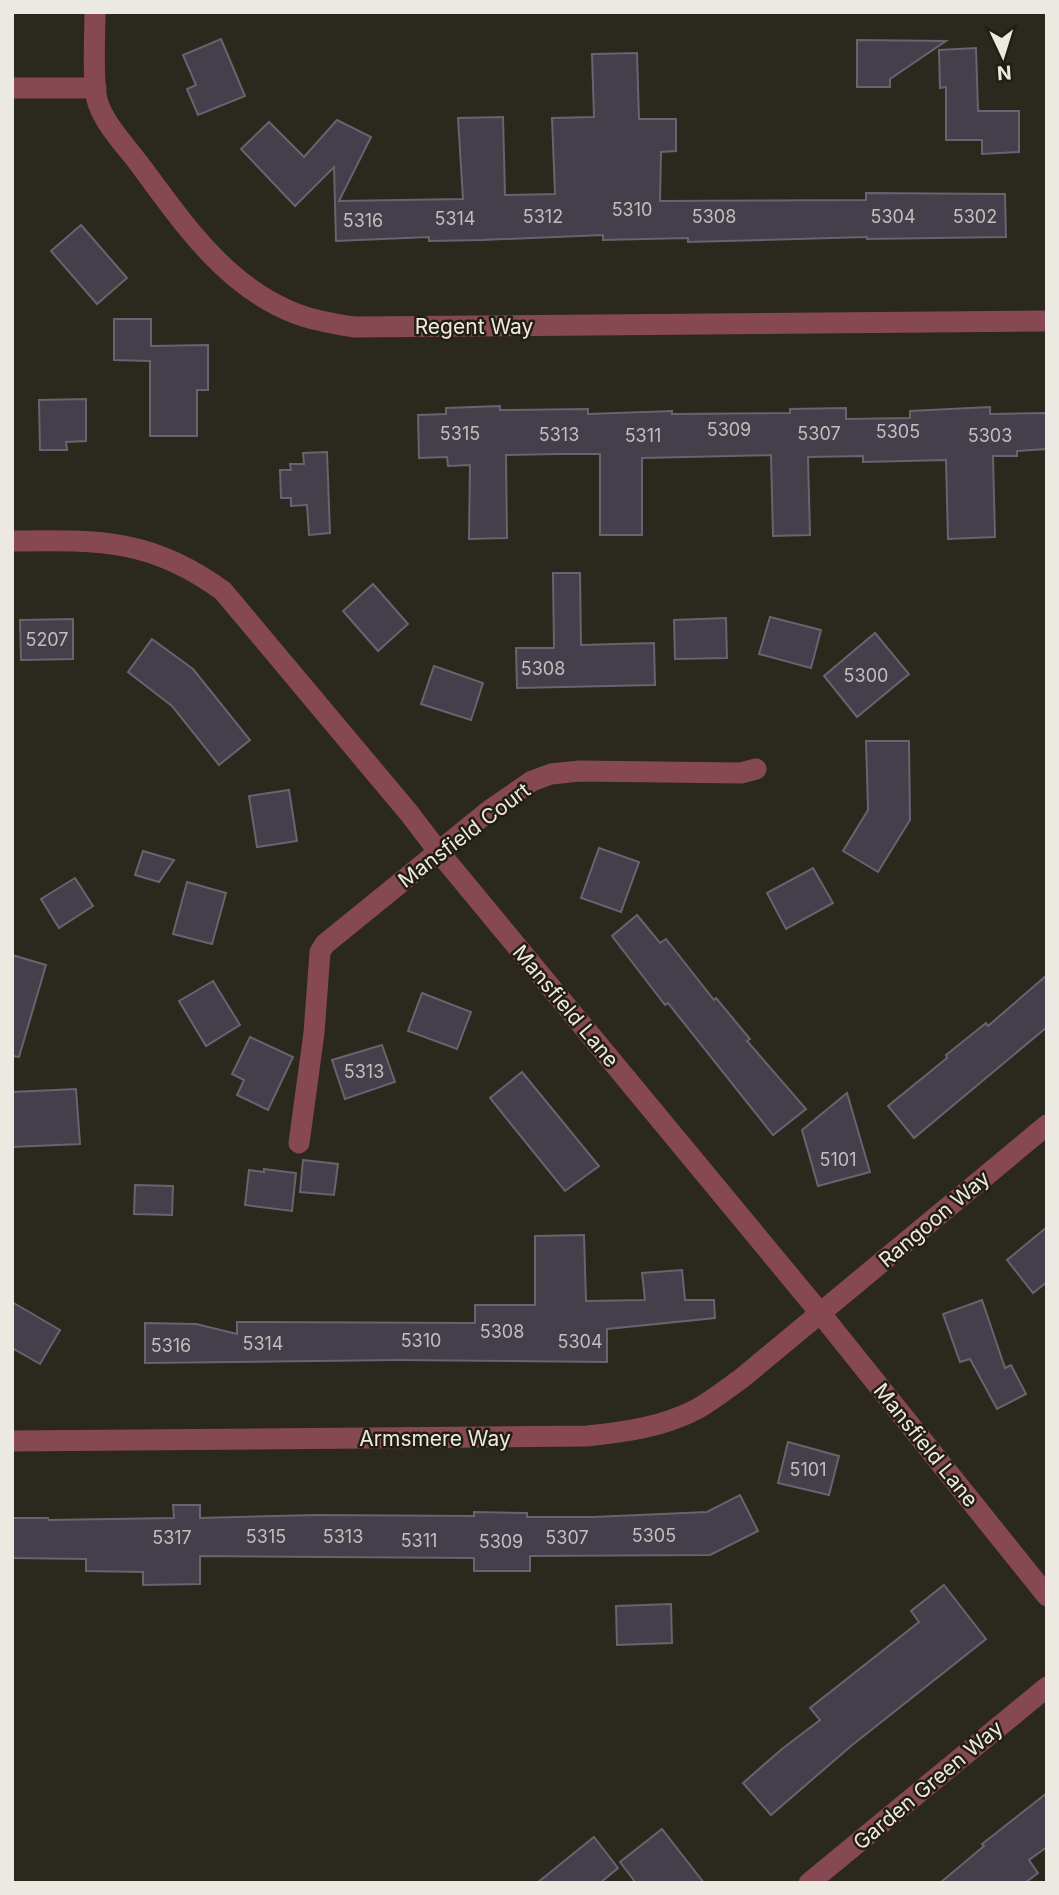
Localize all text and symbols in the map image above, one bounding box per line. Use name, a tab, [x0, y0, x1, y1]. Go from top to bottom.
north arrow	[968, 21, 1038, 91]
text: N	[996, 60, 1012, 84]
house number: 5310	[612, 199, 652, 220]
house number: 5312	[523, 206, 563, 227]
house number: 5308	[692, 206, 736, 227]
house number: 5304	[870, 206, 916, 227]
house number: 5302	[953, 206, 997, 227]
house number: 5314	[434, 208, 476, 229]
house number: 5316	[343, 210, 383, 231]
street label: Regent Way	[415, 314, 534, 339]
house number: 5309	[707, 419, 751, 440]
house number: 5305	[876, 421, 920, 442]
house number: 5315	[440, 423, 480, 444]
house number: 5307	[797, 423, 841, 444]
house number: 5313	[539, 424, 579, 445]
house number: 5311	[625, 425, 661, 446]
house number: 5303	[968, 425, 1012, 446]
house number: 5207	[25, 629, 69, 650]
house number: 5308	[521, 658, 565, 679]
house number: 5300	[844, 665, 888, 686]
street label: Mansfield Court	[393, 777, 535, 893]
street label: Mansfield Lane	[508, 940, 624, 1072]
house number: 5313	[344, 1061, 384, 1082]
house number: 5101	[820, 1149, 856, 1170]
street label: Rangoon Way	[874, 1165, 995, 1273]
house number: 5308	[480, 1321, 524, 1342]
house number: 5310	[401, 1330, 441, 1351]
house number: 5304	[557, 1331, 603, 1352]
house number: 5314	[242, 1333, 284, 1354]
house number: 5316	[151, 1335, 191, 1356]
street label: Mansfield Lane	[869, 1378, 983, 1512]
street label: Armsmere Way	[359, 1426, 511, 1451]
house number: 5101	[790, 1459, 826, 1480]
house number: 5305	[632, 1525, 676, 1546]
house number: 5315	[246, 1526, 286, 1547]
house number: 5313	[323, 1526, 363, 1547]
house number: 5317	[152, 1527, 192, 1548]
house number: 5307	[545, 1527, 589, 1548]
house number: 5311	[401, 1530, 437, 1551]
house number: 5309	[479, 1531, 523, 1552]
street label: Garden Green Way	[848, 1715, 1008, 1855]

